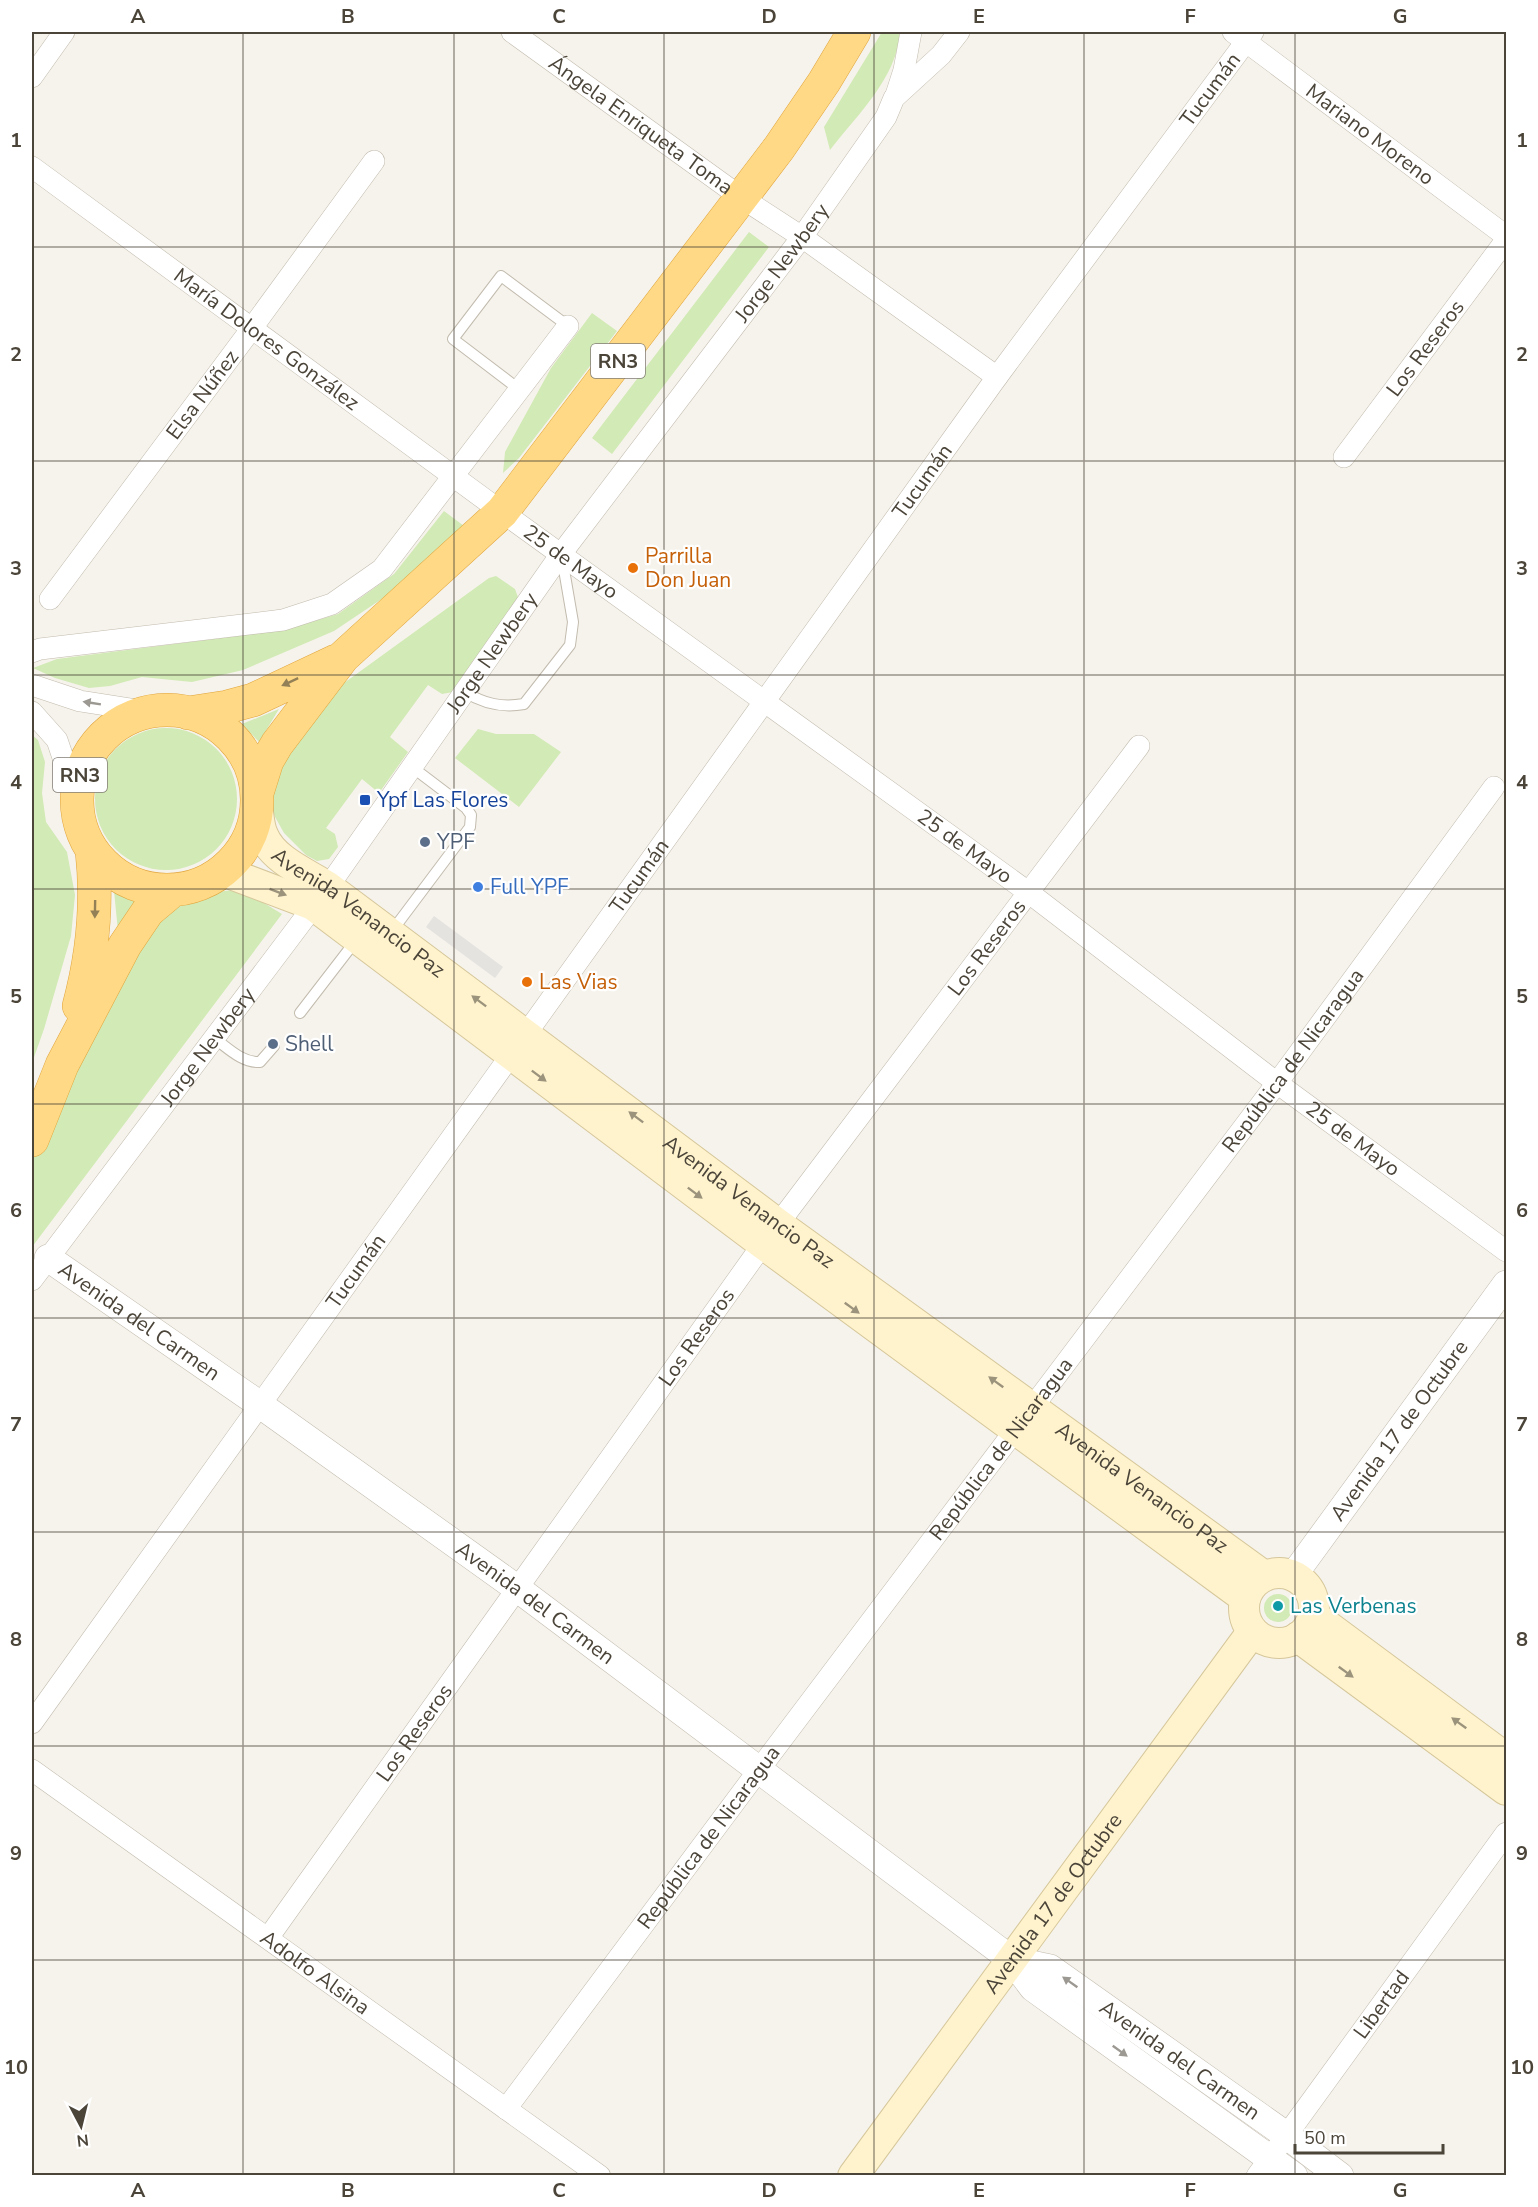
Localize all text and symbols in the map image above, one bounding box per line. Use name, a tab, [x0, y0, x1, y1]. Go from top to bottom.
text: A	[131, 3, 146, 30]
text: B	[341, 3, 355, 30]
text: C	[552, 3, 566, 30]
text: D	[761, 3, 777, 30]
text: E	[973, 3, 985, 30]
text: F	[1184, 3, 1196, 30]
text: G	[1393, 3, 1407, 30]
street label: Tucumán	[1174, 47, 1247, 132]
street label: Ángela Enriqueta Toma	[543, 49, 739, 201]
street label: Mariano Moreno	[1300, 77, 1440, 192]
text: 1	[10, 127, 22, 154]
text: 1	[1516, 127, 1528, 154]
street label: Jorge Newbery	[728, 198, 835, 329]
street label: María Dolores González	[168, 262, 365, 417]
street label: Los Reseros	[1380, 294, 1471, 402]
text: 2	[10, 341, 22, 368]
text: 2	[1516, 341, 1528, 368]
street label: Elsa Núñez	[160, 344, 245, 445]
road number: RN3	[591, 344, 645, 378]
street label: Tucumán	[886, 438, 959, 524]
street label: 25 de Mayo	[518, 518, 624, 606]
place label: Parrilla Don Juan	[645, 542, 731, 594]
text: 3	[10, 555, 22, 582]
text: 3	[1516, 555, 1528, 582]
marker: Parrilla Don Juan	[626, 561, 640, 575]
street label: Jorge Newbery	[439, 587, 544, 719]
one-way arrow	[282, 678, 299, 687]
one-way arrow	[82, 698, 101, 707]
road number: RN3	[53, 758, 107, 792]
text: 4	[10, 769, 22, 796]
text: 4	[1516, 769, 1528, 796]
place label: Ypf Las Flores	[376, 786, 508, 814]
marker: Ypf Las Flores	[358, 793, 372, 807]
street label: 25 de Mayo	[912, 803, 1018, 890]
place label: YPF	[436, 828, 475, 856]
street label: Tucumán	[603, 833, 675, 919]
marker: YPF	[418, 835, 432, 849]
street label: Avenida Venancio Paz	[265, 842, 451, 984]
place label: Full YPF	[490, 873, 569, 901]
marker: Full YPF	[471, 880, 485, 894]
one-way arrow	[269, 887, 287, 897]
street label: Los Reseros	[941, 894, 1032, 1001]
one-way arrow	[90, 900, 100, 919]
street label: República de Nicaragua	[1215, 963, 1370, 1158]
place label: Las Vias	[539, 968, 618, 996]
marker: Las Vias	[520, 975, 534, 989]
street label: Jorge Newbery	[153, 982, 262, 1112]
text: 5	[10, 983, 22, 1010]
text: 5	[1516, 983, 1528, 1010]
one-way arrow	[472, 995, 487, 1007]
place label: Shell	[285, 1030, 334, 1058]
marker: Shell	[266, 1037, 280, 1051]
one-way arrow	[530, 1070, 546, 1082]
street label: 25 de Mayo	[1300, 1095, 1406, 1183]
one-way arrow	[628, 1112, 643, 1124]
street label: Avenida Venancio Paz	[657, 1129, 841, 1275]
one-way arrow	[687, 1186, 703, 1199]
text: 6	[10, 1197, 22, 1224]
text: 6	[1516, 1197, 1528, 1224]
street label: Tucumán	[320, 1228, 392, 1314]
street label: Avenida del Carmen	[53, 1255, 226, 1387]
street label: Los Reseros	[652, 1283, 741, 1392]
one-way arrow	[845, 1302, 860, 1314]
street label: Avenida 17 de Octubre	[1324, 1334, 1474, 1527]
street label: República de Nicaragua	[923, 1352, 1079, 1546]
one-way arrow	[988, 1376, 1004, 1388]
text: 7	[10, 1411, 22, 1438]
text: 7	[1516, 1411, 1528, 1438]
street label: Avenida Venancio Paz	[1050, 1416, 1234, 1560]
street label: Avenida del Carmen	[450, 1535, 620, 1671]
place label: Las Verbenas	[1290, 1592, 1417, 1620]
marker: Las Verbenas	[1271, 1599, 1285, 1613]
text: 8	[10, 1626, 22, 1653]
text: 8	[1516, 1626, 1528, 1653]
one-way arrow	[1337, 1666, 1353, 1678]
street label: Los Reseros	[370, 1678, 459, 1787]
one-way arrow	[1452, 1717, 1468, 1729]
street label: República de Nicaragua	[631, 1740, 786, 1935]
street label: Avenida 17 de Octubre	[977, 1807, 1129, 1999]
text: 9	[10, 1840, 22, 1867]
text: 9	[1516, 1840, 1528, 1867]
street label: Adolfo Alsina	[255, 1924, 376, 2021]
street label: Libertad	[1347, 1964, 1416, 2044]
one-way arrow	[1063, 1976, 1079, 1988]
street label: Avenida del Carmen	[1094, 1993, 1266, 2126]
one-way arrow	[1112, 2045, 1128, 2057]
text: 10	[4, 2054, 28, 2081]
text: 10	[1510, 2054, 1534, 2081]
north arrow	[51, 2096, 111, 2156]
scale bar	[1295, 2117, 1444, 2155]
text: 50 m	[1304, 2126, 1346, 2150]
text: N	[75, 2128, 90, 2152]
text: A	[131, 2177, 146, 2204]
text: B	[341, 2177, 355, 2204]
text: C	[552, 2177, 566, 2204]
text: D	[761, 2177, 777, 2204]
text: E	[973, 2177, 985, 2204]
text: F	[1184, 2177, 1196, 2204]
text: G	[1393, 2177, 1407, 2204]

